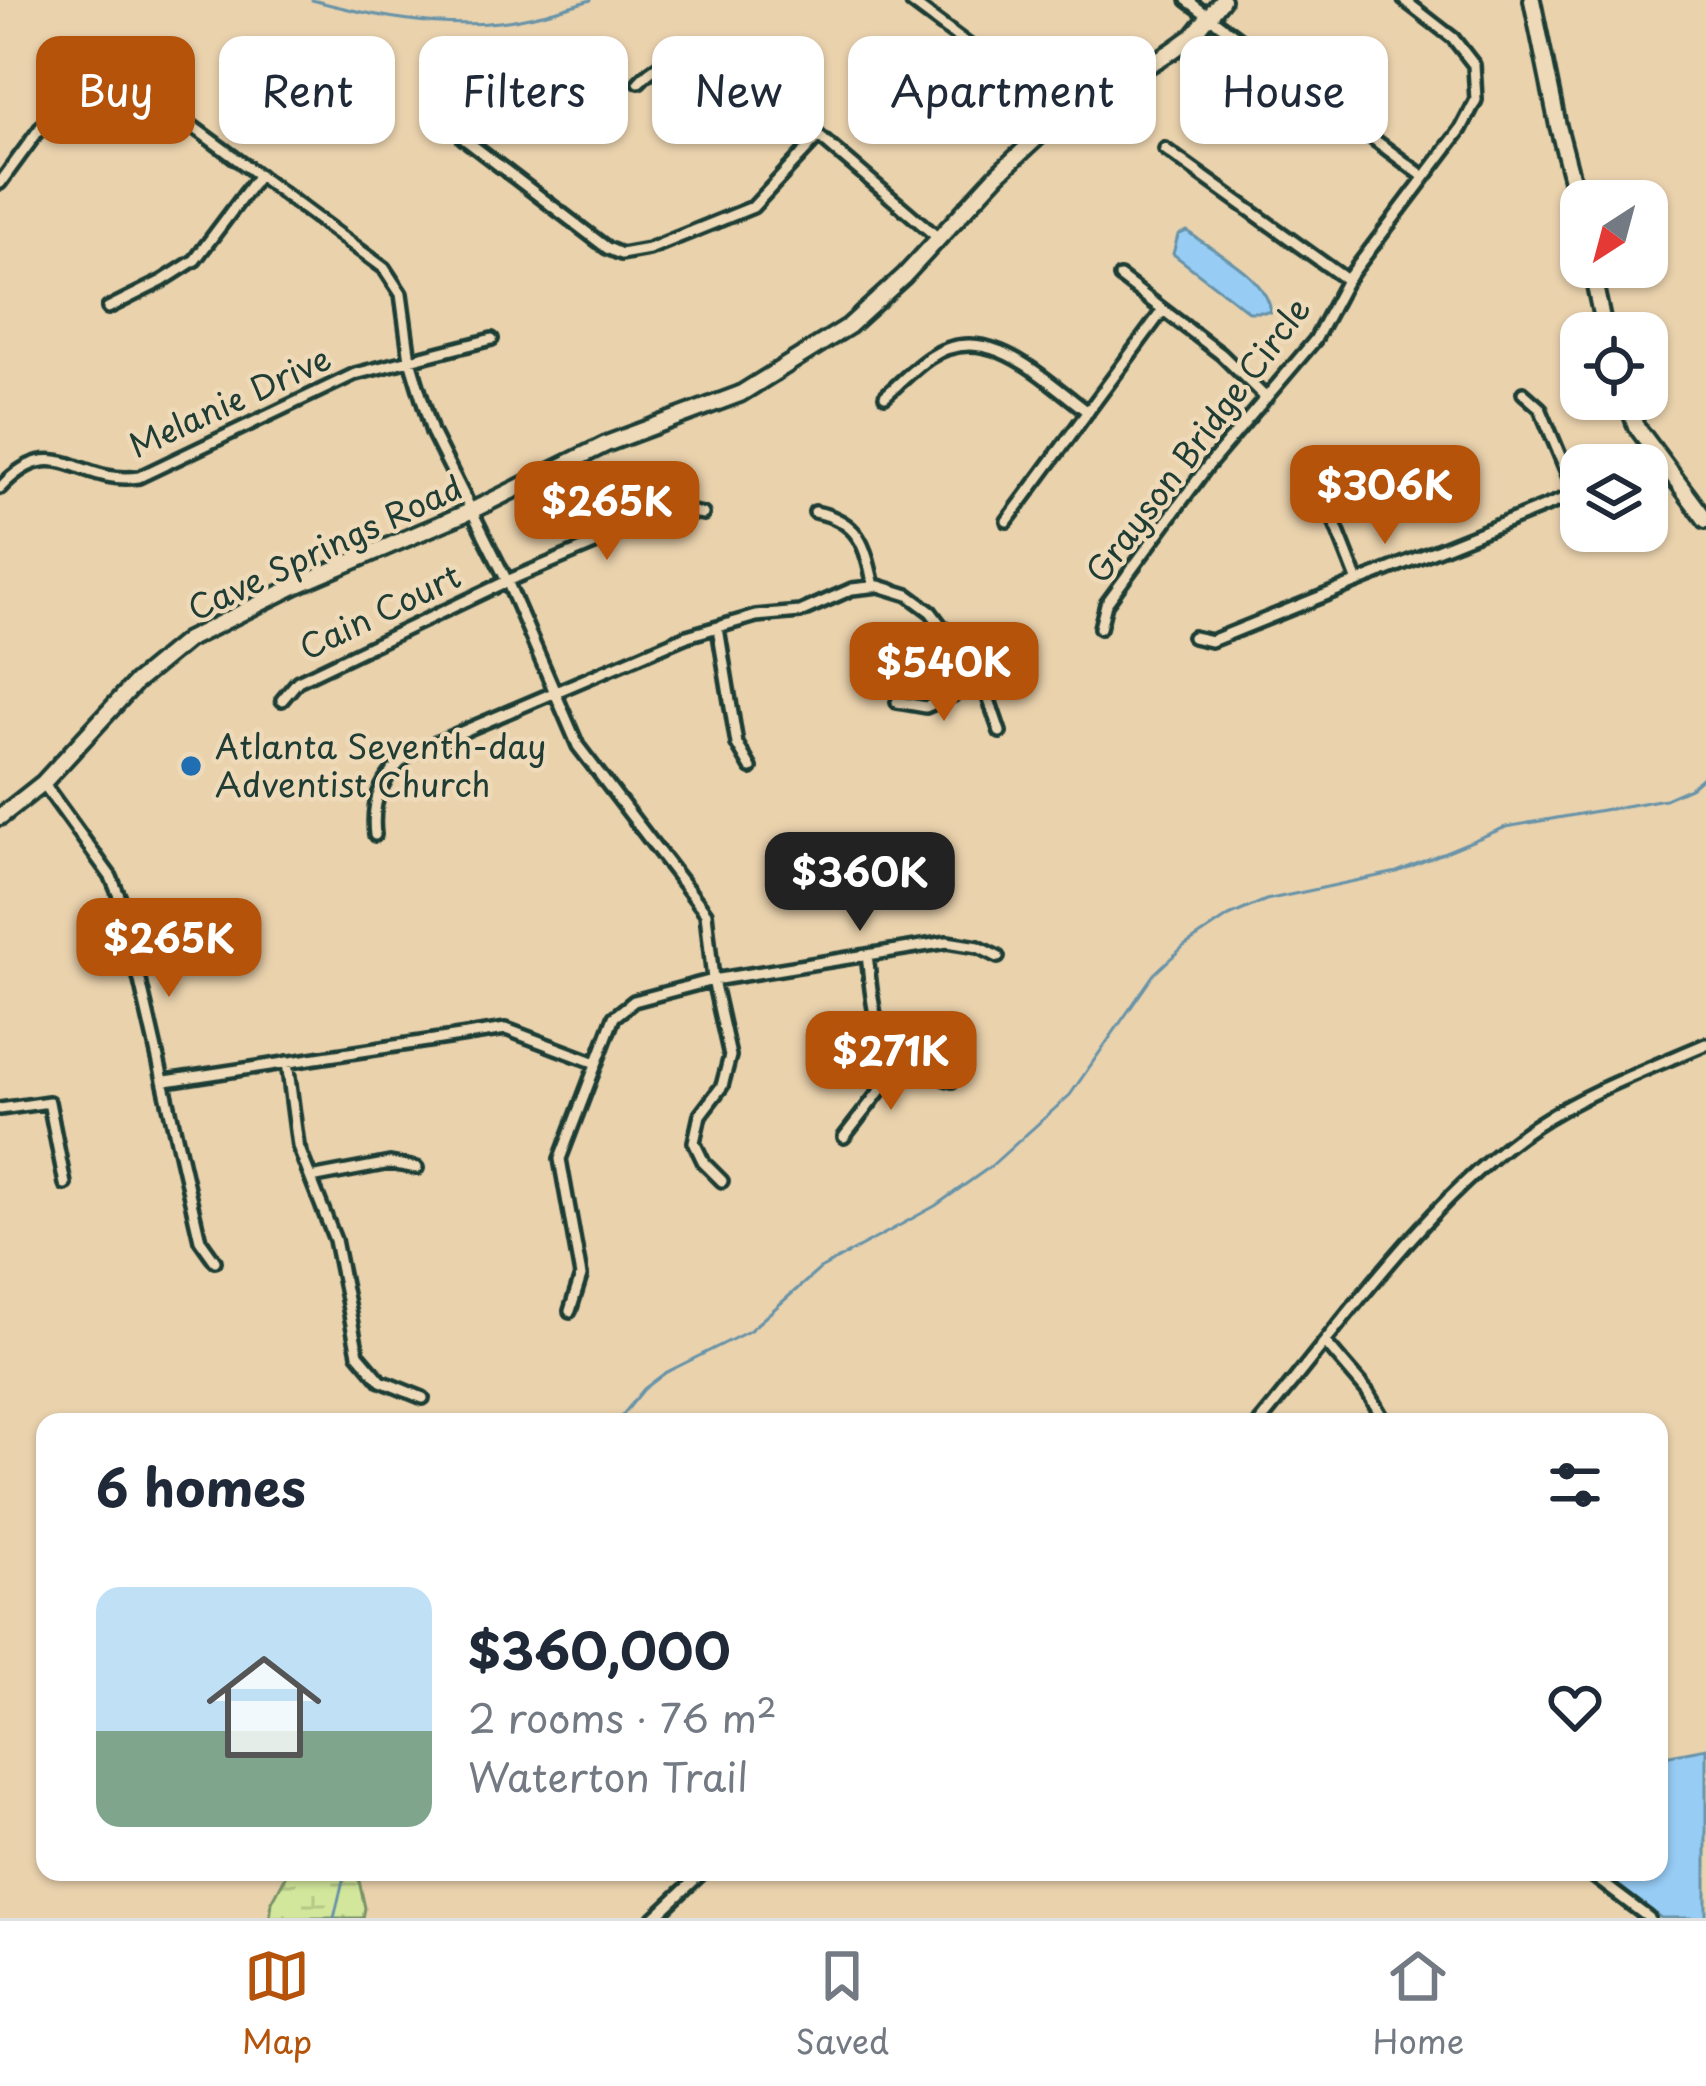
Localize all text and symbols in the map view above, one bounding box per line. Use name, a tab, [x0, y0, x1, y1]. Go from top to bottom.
chip: Buy	[36, 36, 195, 144]
chip: Rent	[219, 36, 395, 144]
chip: Filters	[419, 36, 628, 144]
chip: New	[652, 36, 824, 144]
chip: Apartment	[848, 36, 1156, 144]
chip: House	[1180, 36, 1388, 144]
north arrow	[1560, 180, 1668, 288]
map controls	[1560, 180, 1668, 552]
street label: Grayson Bridge Circle	[1072, 285, 1321, 592]
button: locate	[1560, 312, 1668, 420]
street label: Melanie Drive	[120, 331, 339, 469]
button: layers	[1560, 444, 1668, 552]
pin: $306K	[1301, 445, 1469, 547]
text: $306K	[1317, 454, 1453, 513]
street label: Cave Springs Road	[179, 461, 470, 632]
pin: $265K	[523, 461, 691, 563]
text: $265K	[541, 470, 673, 529]
street label: Cain Court	[290, 550, 468, 671]
pin: $540K	[860, 622, 1028, 724]
text: $540K	[877, 631, 1011, 690]
place label: Atlanta Seventh-day Adventist Church	[215, 720, 546, 808]
marker: Atlanta Seventh-day Adventist Church	[178, 753, 204, 779]
pin: $360K	[776, 832, 944, 934]
text: $360K	[792, 841, 928, 900]
pin: $265K	[85, 898, 253, 1000]
text: $265K	[103, 907, 235, 966]
pin: $271K	[807, 1011, 975, 1113]
text: $271K	[833, 1020, 949, 1079]
text: 6 homes	[96, 1447, 306, 1524]
icon: filters	[1542, 1452, 1608, 1518]
text: $360,000	[468, 1610, 731, 1687]
icon: home	[192, 1635, 336, 1779]
icon: heart	[1542, 1674, 1608, 1740]
text: 2 rooms · 76 m²	[468, 1687, 777, 1746]
text: Waterton Trail	[468, 1746, 748, 1805]
tab: Map	[242, 1943, 312, 2065]
tab: Saved	[796, 1943, 889, 2065]
tab: Home	[1373, 1943, 1464, 2065]

